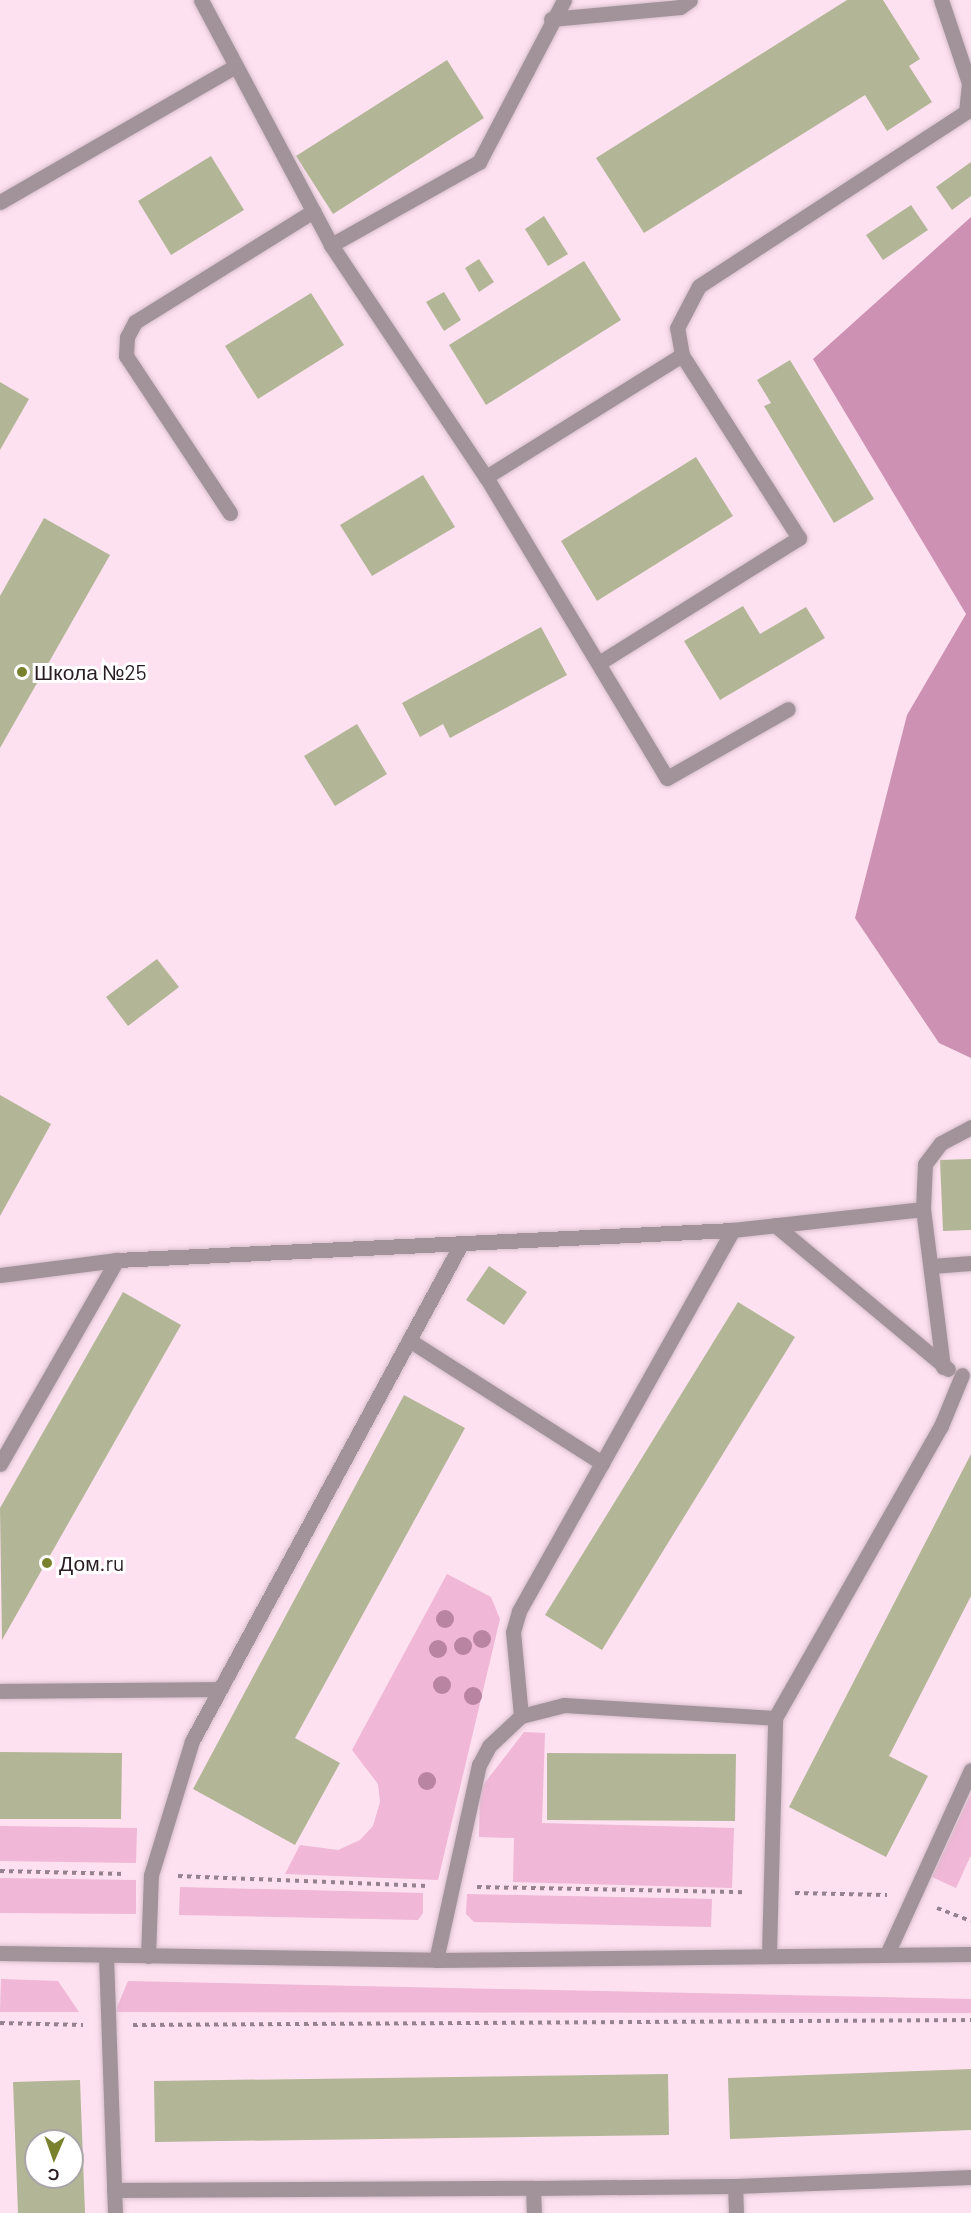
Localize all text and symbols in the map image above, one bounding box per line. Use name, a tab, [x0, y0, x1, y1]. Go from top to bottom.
place label: Школа №25	[34, 659, 147, 685]
marker: Школа №25	[15, 665, 29, 679]
place label: Дом.ru	[59, 1550, 124, 1576]
marker: Дом.ru	[40, 1556, 54, 1570]
north arrow	[24, 2129, 84, 2189]
text: С	[47, 2166, 60, 2185]

